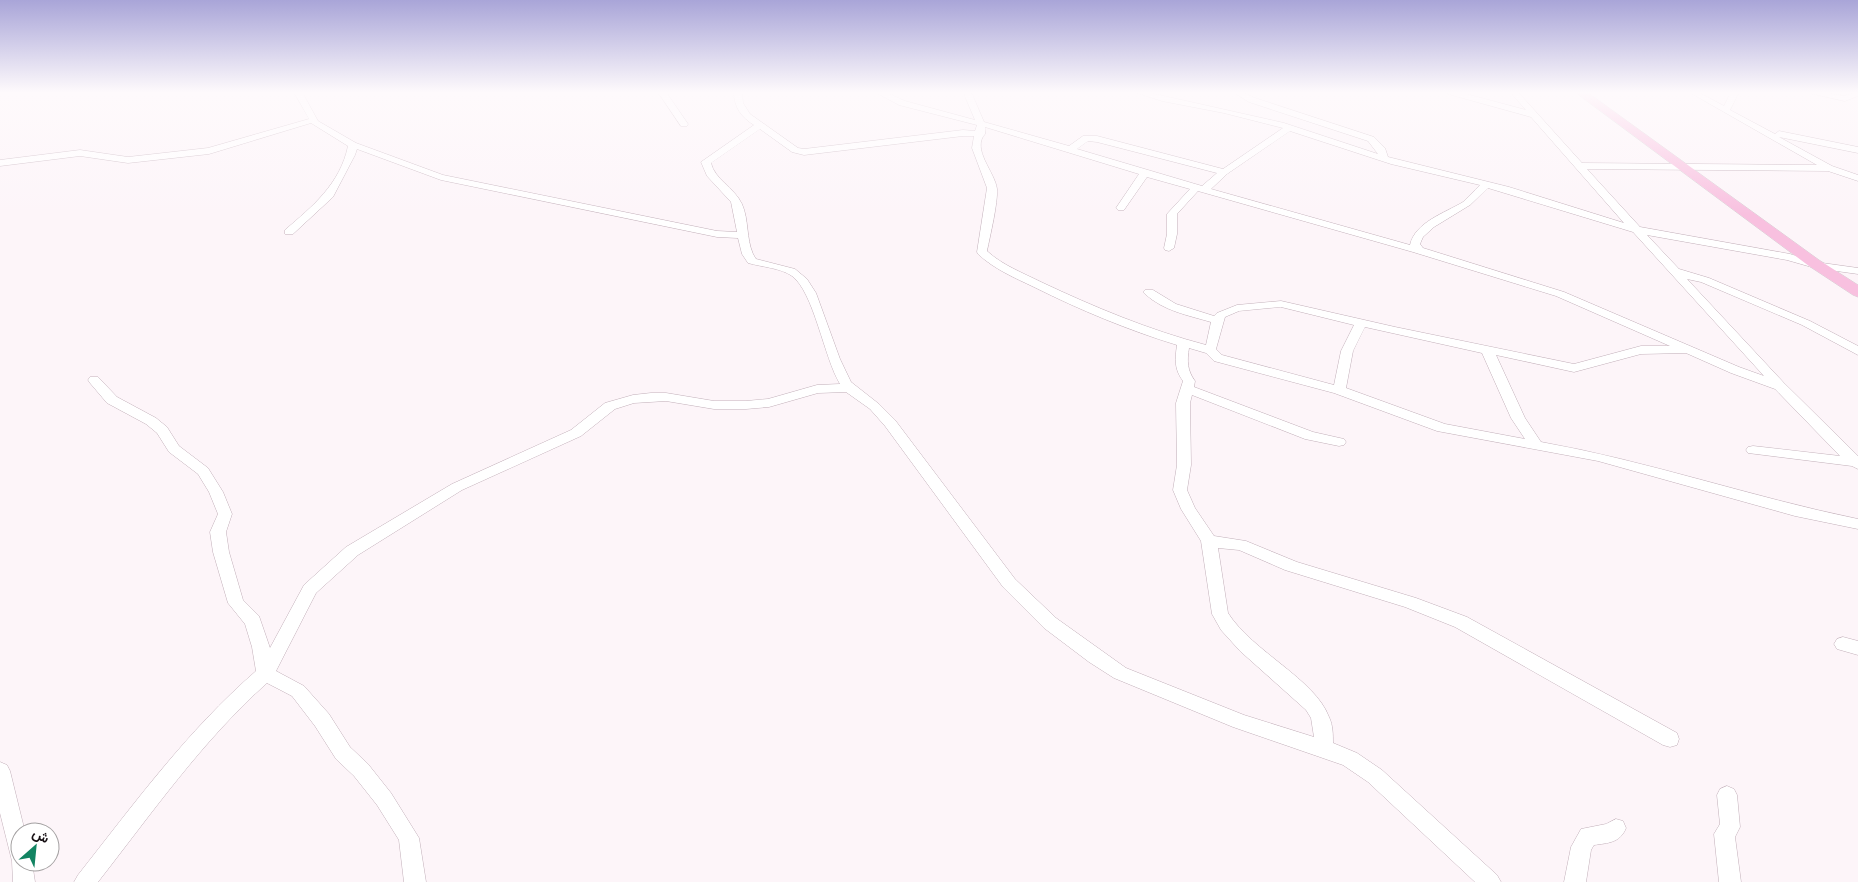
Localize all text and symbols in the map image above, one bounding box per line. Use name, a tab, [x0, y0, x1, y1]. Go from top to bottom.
north arrow	[10, 822, 60, 872]
text: ش	[29, 822, 54, 847]

